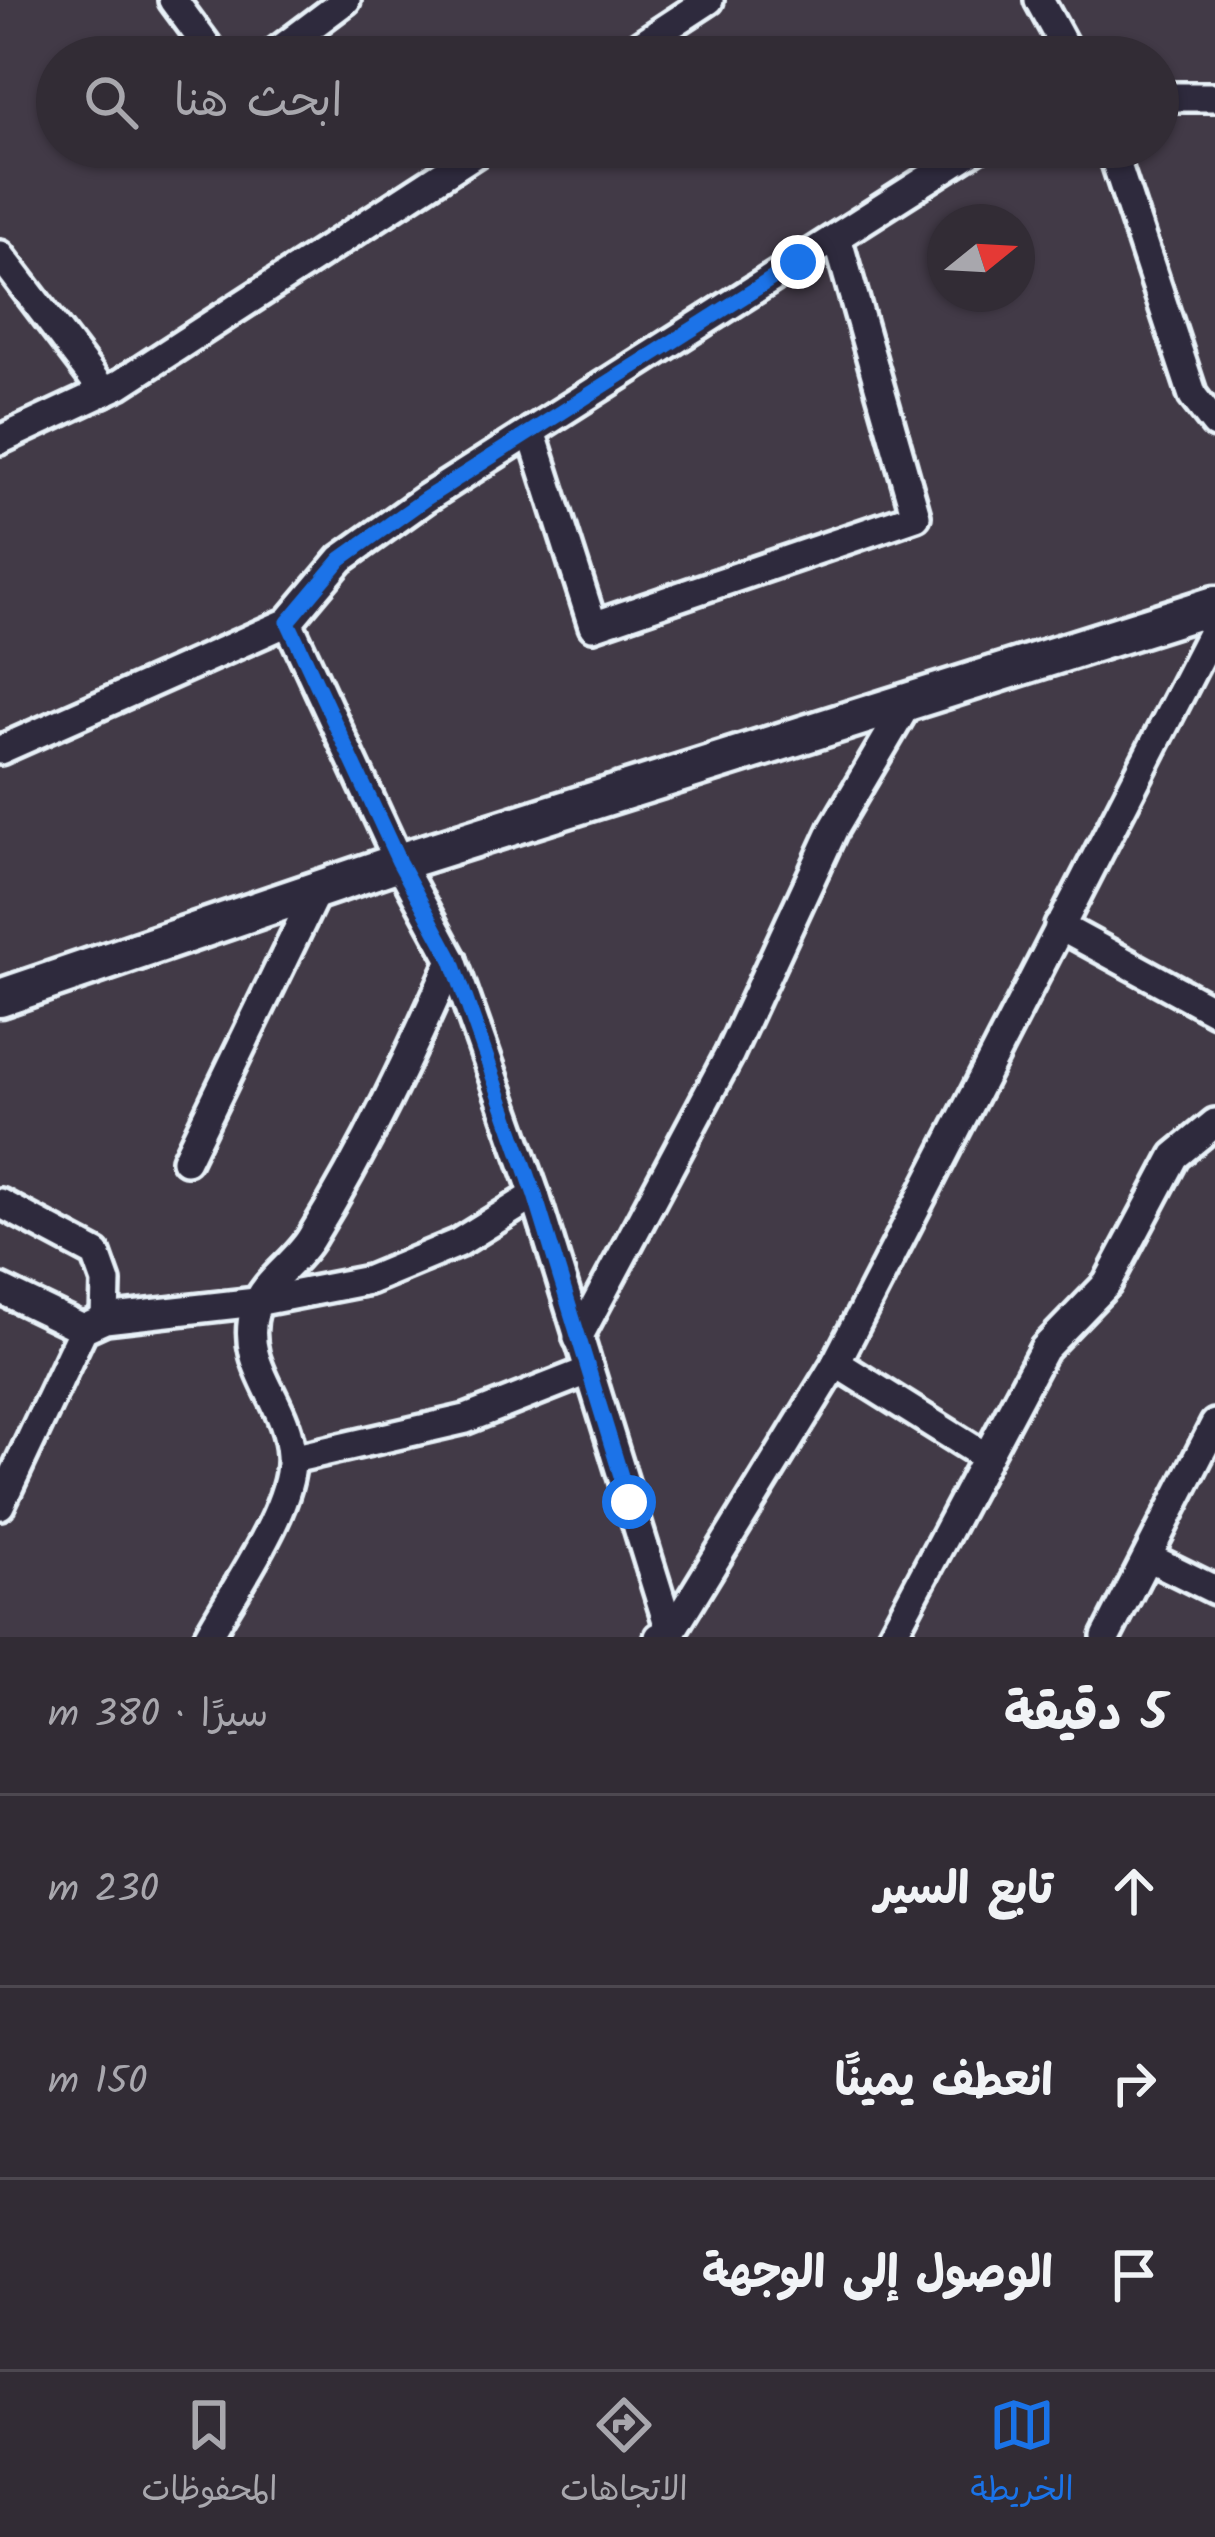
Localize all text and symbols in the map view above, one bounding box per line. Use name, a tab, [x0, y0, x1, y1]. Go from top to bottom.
search box	[36, 36, 1179, 168]
text: ابحث هنا	[174, 67, 342, 139]
icon: search	[78, 69, 144, 135]
north arrow	[927, 204, 1035, 312]
route end	[771, 235, 825, 289]
route start	[602, 1475, 656, 1529]
text: 5 دقيقة	[1004, 1675, 1167, 1756]
text: سيرًا · 380 m	[48, 1685, 268, 1747]
text: تابع السير	[875, 1855, 1053, 1927]
icon: ahead	[1101, 1858, 1167, 1924]
text: 230 m	[48, 1860, 159, 1922]
text: انعطف يمينًا	[835, 2047, 1053, 2119]
icon: right	[1101, 2050, 1167, 2116]
text: 150 m	[48, 2052, 147, 2114]
text: الوصول إلى الوجهة	[702, 2239, 1053, 2311]
icon: arrive	[1101, 2242, 1167, 2308]
tab: المحفوظات	[141, 2392, 277, 2518]
tab: الاتجاهات	[560, 2392, 688, 2518]
tab: الخريطة	[971, 2392, 1074, 2518]

